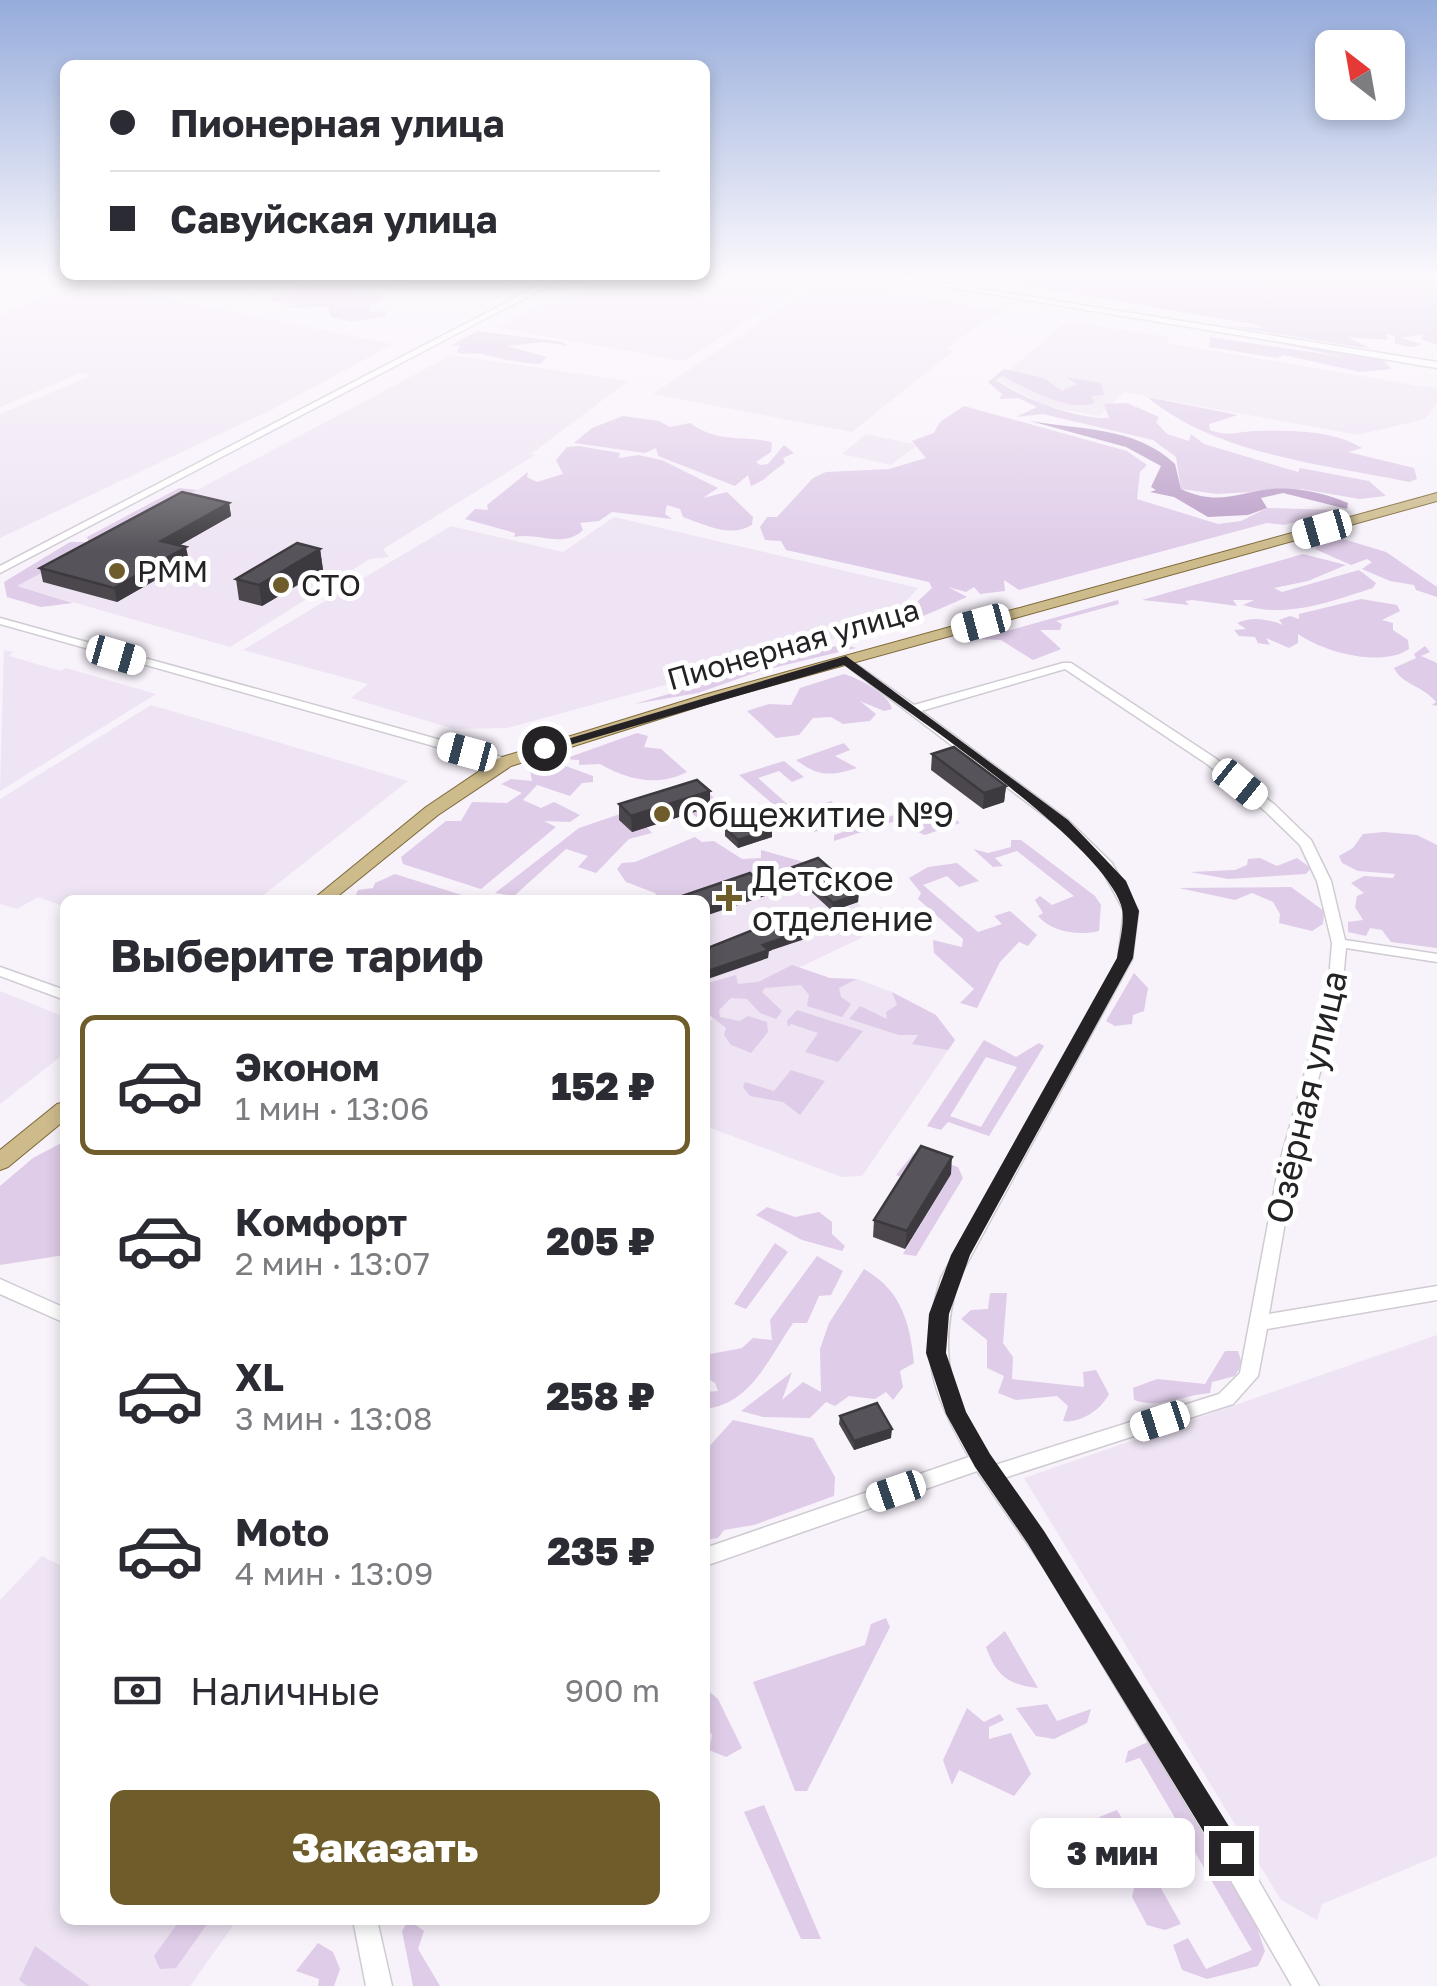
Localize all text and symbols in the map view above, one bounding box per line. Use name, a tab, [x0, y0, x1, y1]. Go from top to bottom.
north arrow	[1315, 30, 1405, 120]
map controls	[1315, 30, 1405, 120]
text: Пионерная улица	[170, 100, 504, 145]
text: Савуйская улица	[170, 196, 498, 241]
car	[1289, 506, 1355, 552]
place label: РММ	[137, 553, 208, 589]
marker: РММ	[106, 560, 128, 582]
place label: СТО	[301, 567, 361, 603]
marker: СТО	[270, 574, 292, 596]
street label: Пионерная улица	[663, 591, 923, 697]
car	[948, 601, 1014, 645]
car	[83, 632, 149, 678]
route start	[522, 726, 567, 771]
car	[434, 730, 500, 774]
car	[1207, 753, 1273, 815]
place label: Общежитие №9	[682, 793, 954, 835]
marker: Общежитие №9	[651, 803, 673, 825]
place label: Детское отделение	[752, 857, 933, 939]
marker: Детское отделение	[716, 885, 742, 911]
text: Выберите тариф	[110, 928, 484, 982]
street label: Озёрная улица	[1256, 966, 1356, 1228]
icon: car	[115, 1040, 205, 1130]
text: Эконом	[235, 1044, 379, 1089]
text: 152 ₽	[551, 1063, 655, 1108]
text: 1 мин · 13:06	[235, 1089, 429, 1127]
icon: car	[115, 1195, 205, 1285]
text: Комфорт	[235, 1199, 407, 1244]
text: 205 ₽	[546, 1218, 655, 1263]
text: 2 мин · 13:07	[235, 1244, 430, 1282]
icon: car	[115, 1350, 205, 1440]
text: XL	[235, 1354, 284, 1399]
text: 258 ₽	[546, 1373, 655, 1418]
car	[1127, 1397, 1193, 1445]
text: 3 мин · 13:08	[235, 1399, 433, 1437]
car	[863, 1467, 929, 1515]
icon: car	[115, 1505, 205, 1595]
text: Moto	[235, 1509, 329, 1554]
text: 235 ₽	[547, 1528, 655, 1573]
text: 4 мин · 13:09	[235, 1554, 433, 1592]
icon: cash	[110, 1663, 165, 1718]
text: Наличные	[190, 1668, 380, 1713]
text: 900 m	[565, 1671, 660, 1709]
button: Заказать	[110, 1790, 660, 1905]
callout: 3 мин	[1031, 1818, 1196, 1888]
route end	[1209, 1831, 1254, 1876]
text: 3 мин	[1067, 1834, 1158, 1872]

